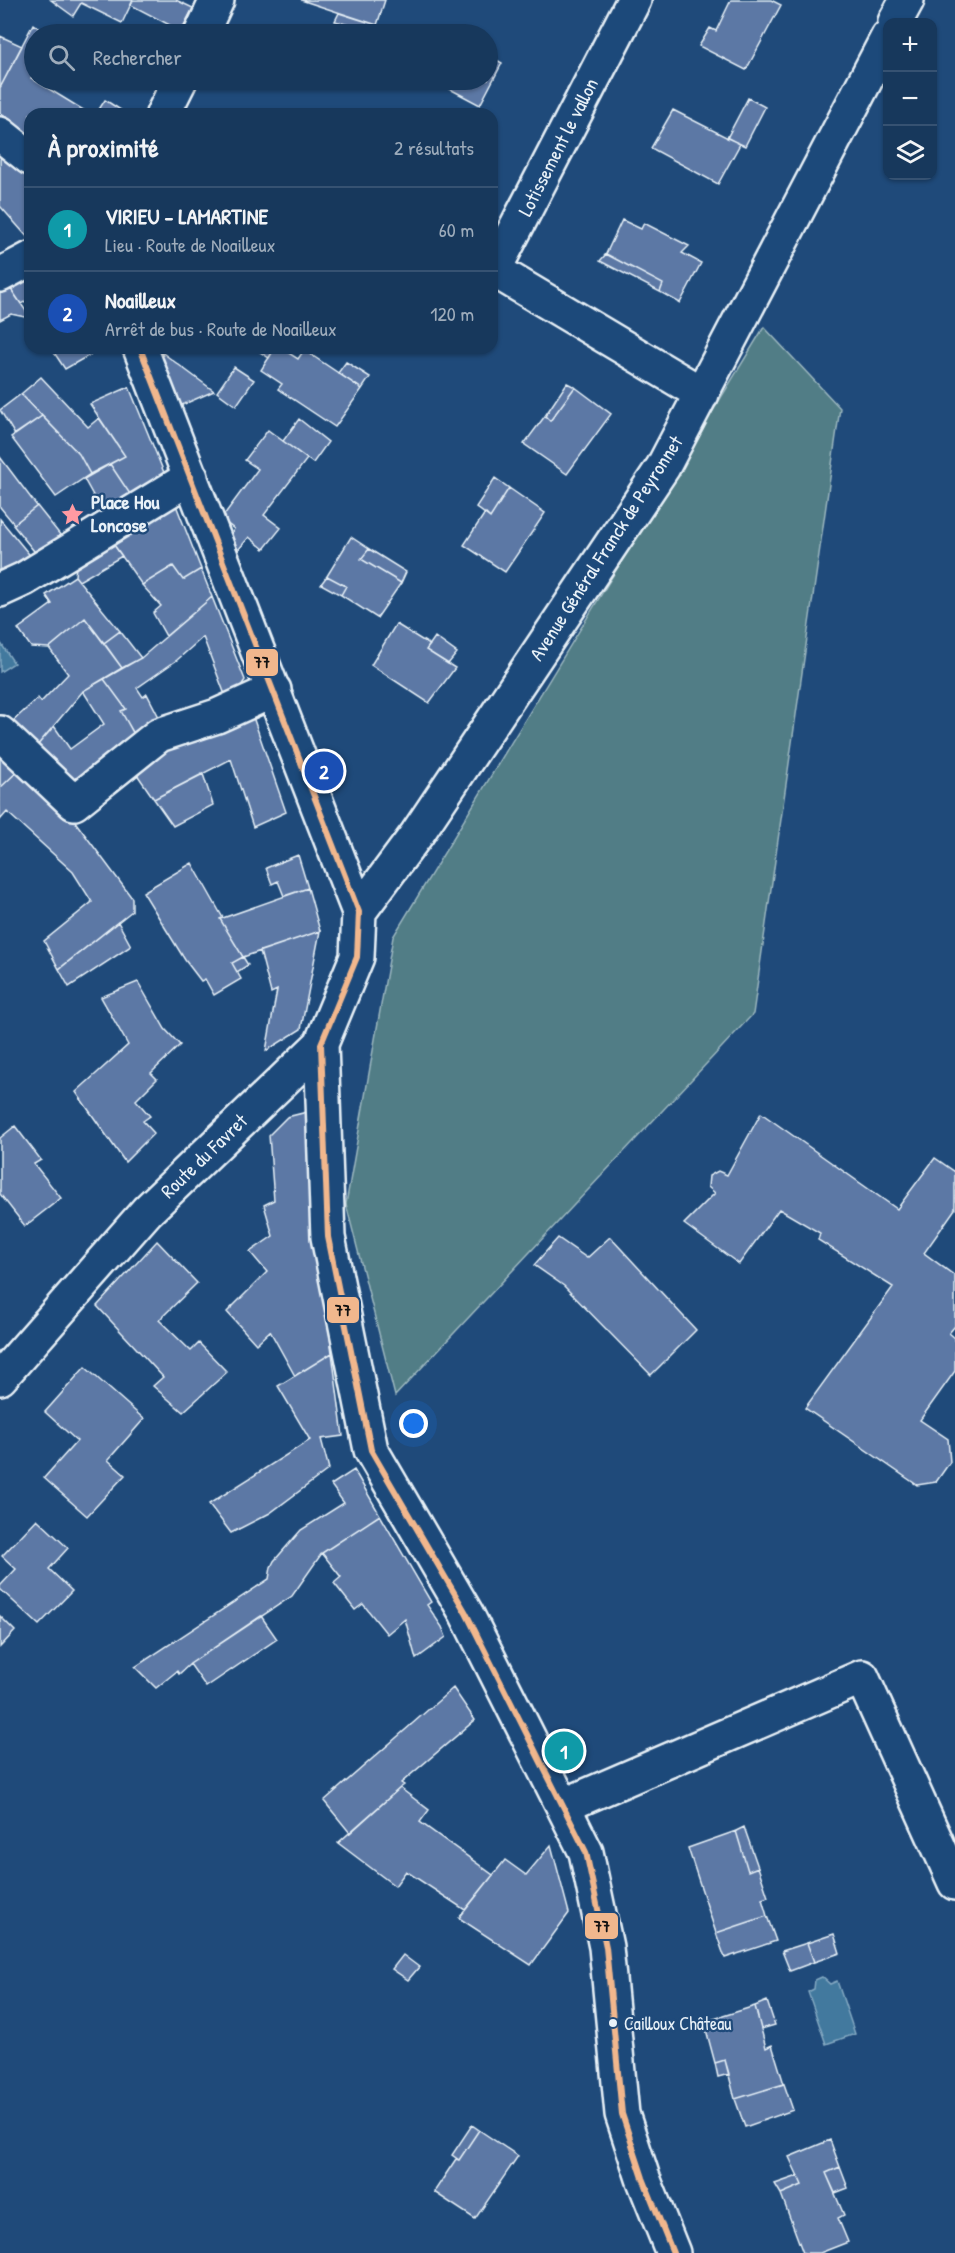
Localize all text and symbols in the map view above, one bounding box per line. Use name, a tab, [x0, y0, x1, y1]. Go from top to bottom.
map controls	[883, 18, 937, 180]
button: +	[883, 18, 937, 72]
search box	[24, 24, 498, 90]
icon: search	[45, 41, 78, 74]
text: Rechercher	[93, 42, 182, 72]
button: −	[883, 72, 937, 126]
street label: Lotissement le vallon	[511, 73, 604, 221]
button: layers	[883, 126, 937, 180]
text: À proximité	[48, 130, 159, 165]
text: 2 résultats	[394, 134, 474, 161]
text: VIRIEU - LAMARTINE	[105, 201, 268, 231]
text: 1	[64, 216, 71, 243]
text: 60 m	[439, 216, 474, 243]
text: Lieu · Route de Noailleux	[105, 231, 276, 258]
text: Noailleux	[105, 285, 176, 315]
text: 2	[63, 300, 72, 327]
text: 120 m	[430, 300, 474, 327]
text: Arrêt de bus · Route de Noailleux	[105, 315, 337, 342]
street label: Avenue Général Franck de Peyronnet	[523, 429, 689, 665]
place label: Place Hou Loncose	[91, 488, 161, 538]
place icon: Place Hou Loncose	[60, 501, 86, 527]
line badge: 77	[245, 648, 279, 677]
text: 77	[253, 651, 270, 673]
pin: 2	[304, 748, 344, 794]
street label: Route du Favret	[154, 1107, 254, 1204]
line badge: 77	[326, 1296, 360, 1324]
text: 77	[334, 1299, 351, 1321]
your location	[399, 1409, 428, 1438]
pin: 1	[544, 1728, 584, 1774]
line badge: 77	[584, 1912, 619, 1940]
text: 77	[593, 1915, 610, 1937]
place label: Cailloux Château	[624, 2011, 731, 2036]
marker: Cailloux Château	[607, 2017, 619, 2029]

